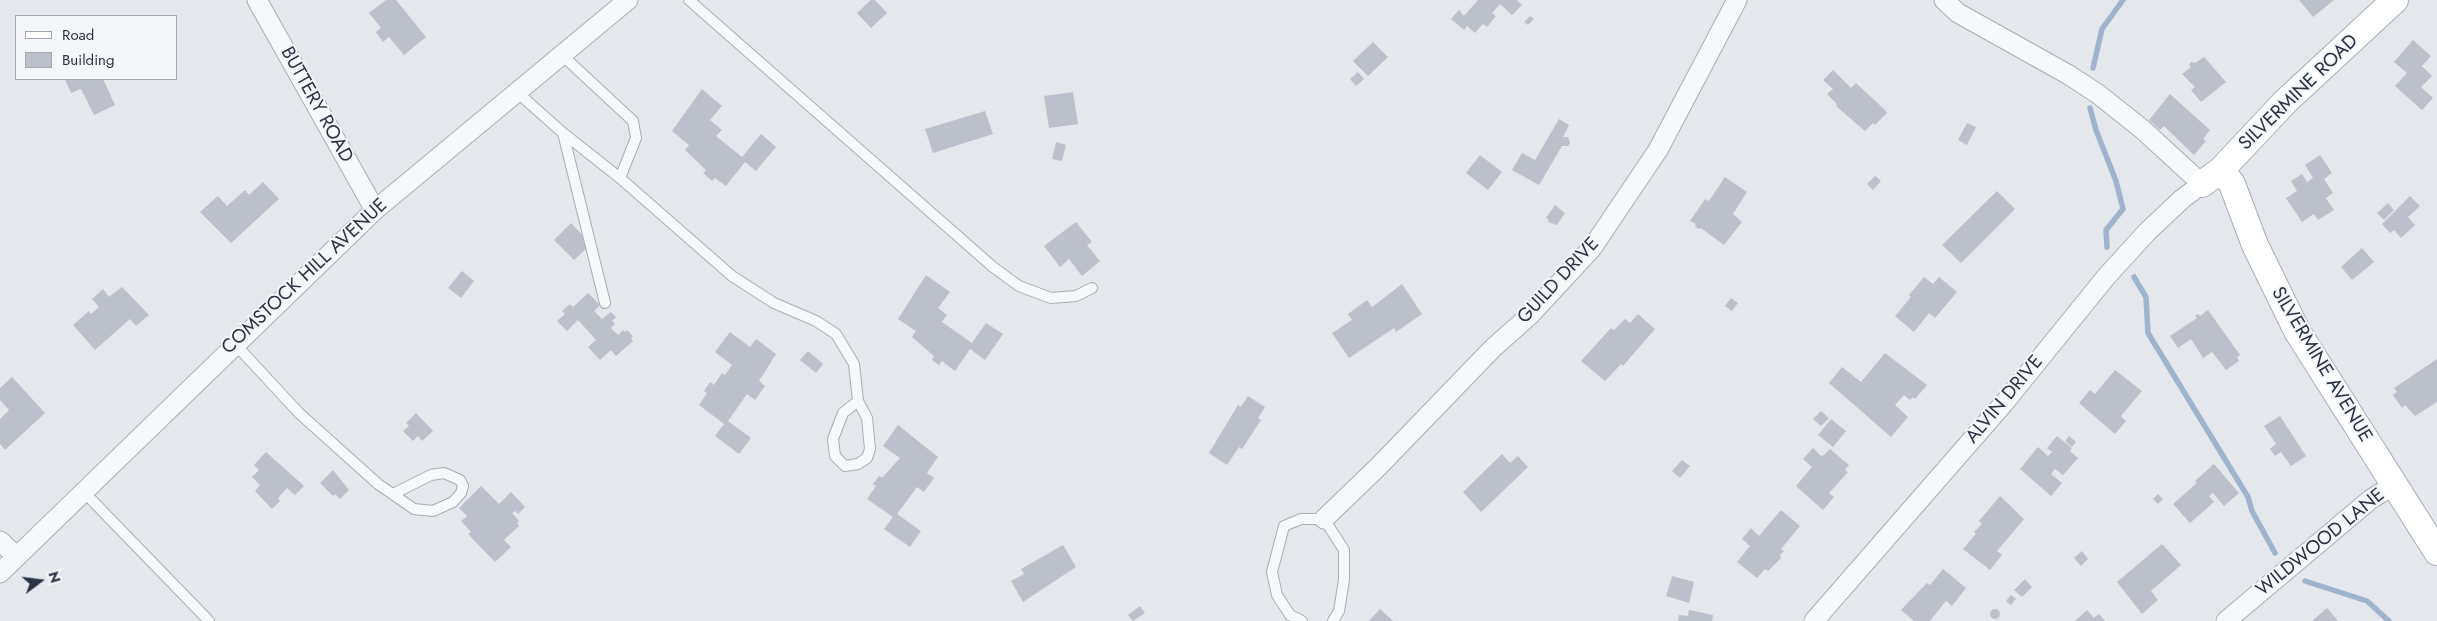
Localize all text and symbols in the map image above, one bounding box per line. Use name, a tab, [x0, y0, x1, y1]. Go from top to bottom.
legend	[15, 15, 178, 80]
text: Road	[62, 24, 94, 46]
street label: SILVERMINE ROAD	[2235, 30, 2363, 156]
street label: BUTTERY ROAD	[275, 43, 357, 167]
text: Building	[62, 49, 114, 71]
street label: COMSTOCK HILL AVENUE	[218, 194, 392, 360]
street label: GUILD DRIVE	[1513, 233, 1605, 329]
street label: SILVERMINE AVENUE	[2266, 283, 2376, 447]
street label: ALVIN DRIVE	[1962, 351, 2048, 449]
street label: WILDWOOD LANE	[2252, 484, 2390, 602]
north arrow	[15, 556, 65, 606]
text: N	[43, 569, 66, 585]

